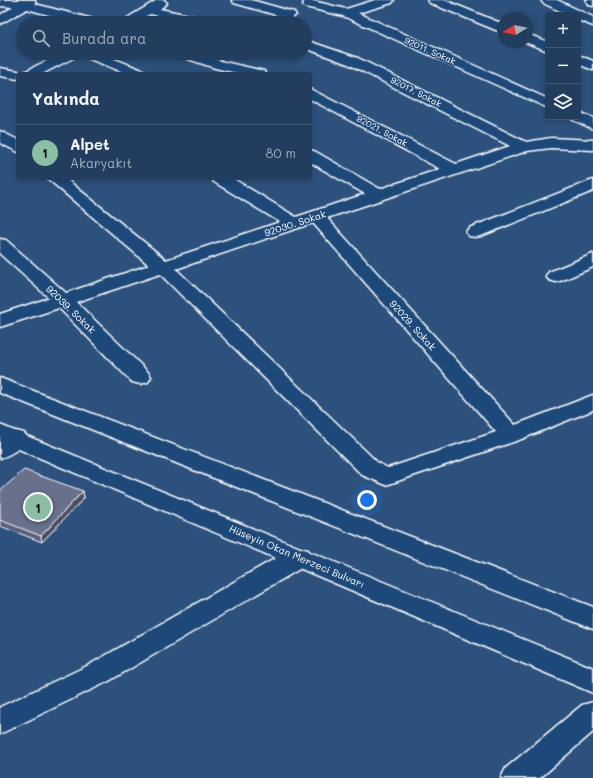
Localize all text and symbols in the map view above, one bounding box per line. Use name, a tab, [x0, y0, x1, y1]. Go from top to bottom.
north arrow	[497, 12, 533, 48]
map controls	[545, 12, 581, 120]
button: +	[545, 12, 581, 48]
search box	[16, 16, 312, 60]
icon: search	[30, 27, 52, 49]
text: Burada ara	[62, 28, 146, 48]
street label: 92011. Sokak	[403, 34, 458, 67]
button: −	[545, 48, 581, 84]
street label: 92017. Sokak	[389, 74, 444, 109]
button: layers	[545, 84, 581, 120]
text: Yakında	[32, 87, 100, 109]
street label: 92021. Sokak	[355, 113, 410, 149]
text: Alpet	[70, 134, 110, 154]
text: 1	[42, 144, 48, 161]
text: 80 m	[266, 144, 296, 161]
text: Akaryakıt	[70, 154, 132, 171]
street label: 92030. Sokak	[262, 206, 328, 240]
street label: 92039. Sokak	[43, 282, 99, 336]
street label: 92029. Sokak	[386, 297, 440, 353]
your location	[357, 490, 377, 510]
pin: 1	[25, 492, 51, 522]
street label: Hüseyin Okan Merzeci Bulvarı	[227, 521, 367, 591]

